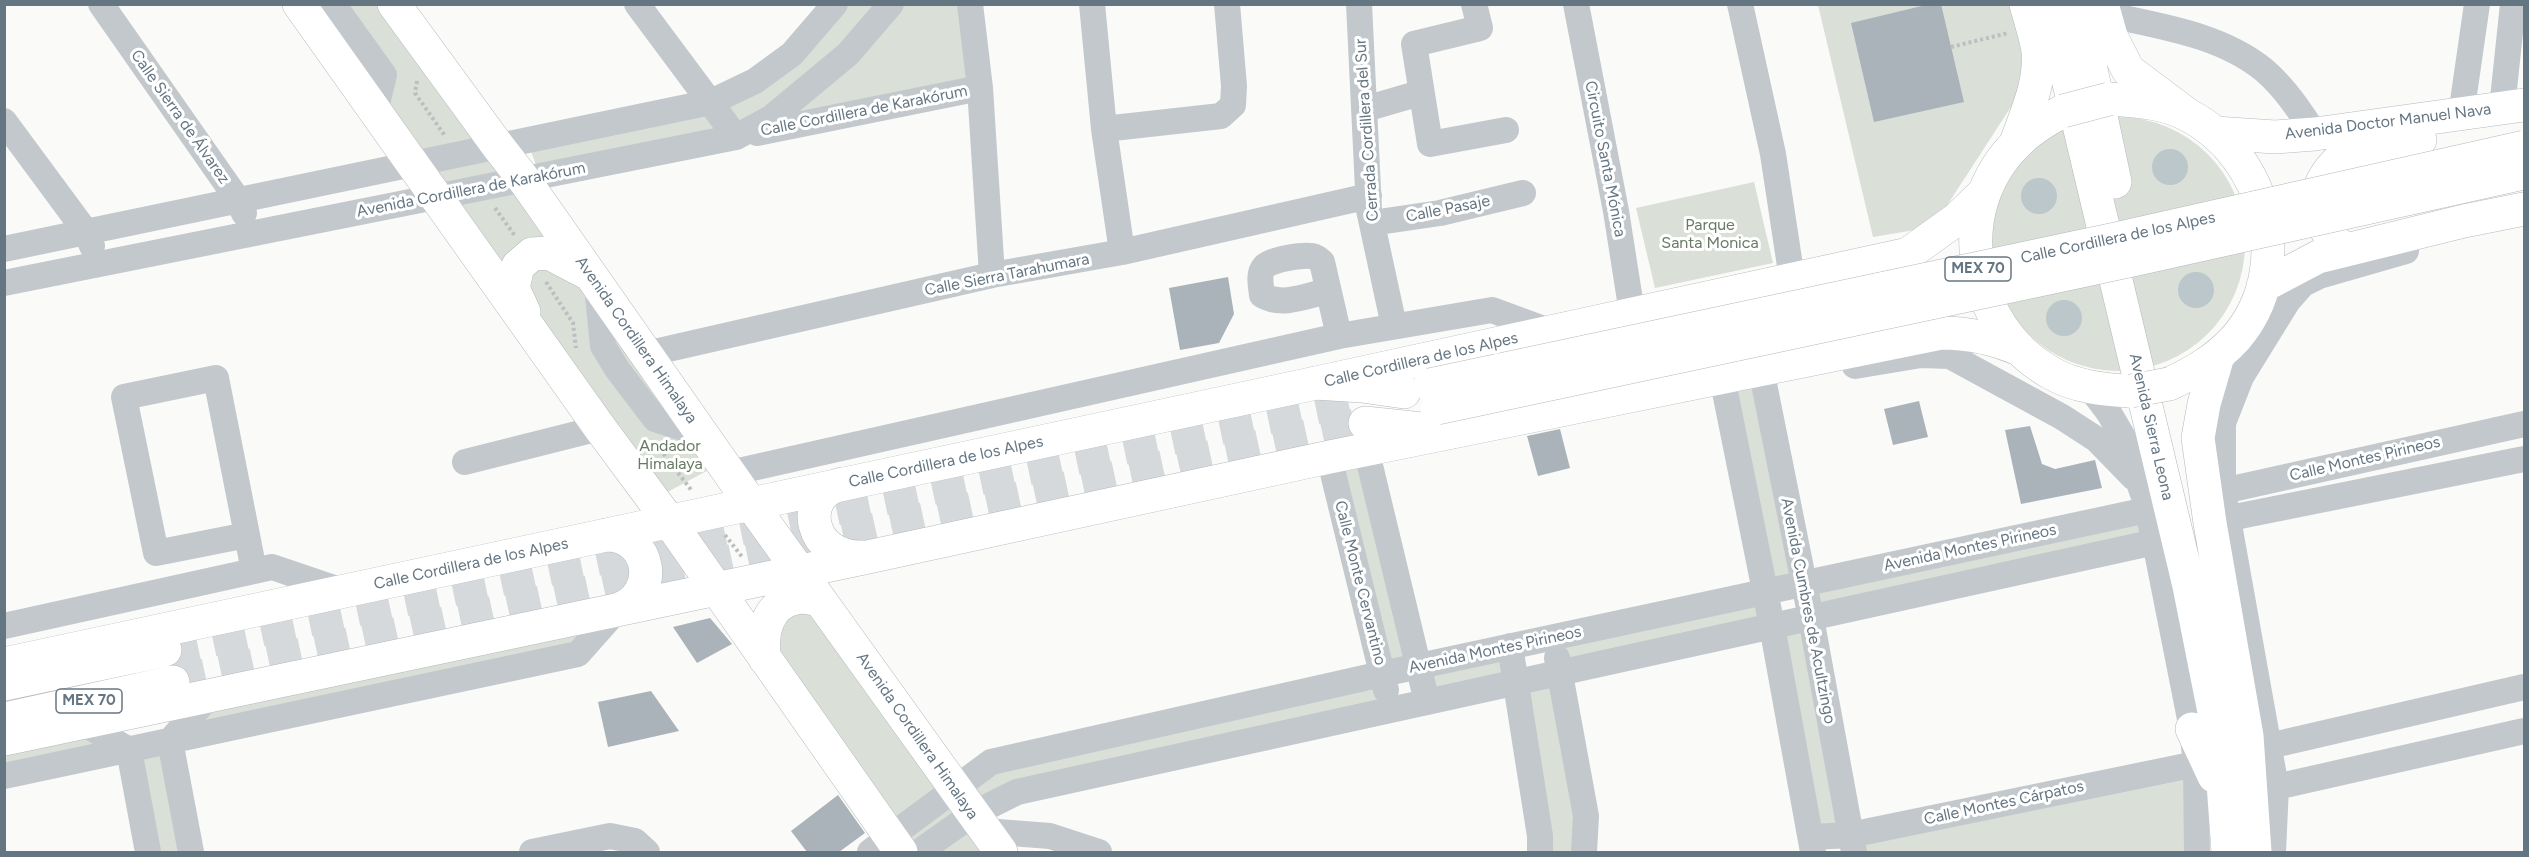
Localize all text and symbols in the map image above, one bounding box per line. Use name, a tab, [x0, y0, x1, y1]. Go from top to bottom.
street label: Cerrada Cordillera del Sur	[1351, 38, 1383, 222]
street label: Calle Sierra de Álvarez	[126, 46, 234, 188]
street label: Circuito Santa Mónica	[1580, 79, 1630, 239]
street label: Calle Cordillera de Karakórum	[759, 82, 969, 140]
street label: Avenida Doctor Manuel Nava	[2284, 100, 2492, 144]
street label: Avenida Cordillera de Karakórum	[355, 158, 587, 222]
street label: Calle Pasaje	[1404, 191, 1492, 227]
street label: Calle Cordillera de los Alpes	[2019, 208, 2217, 268]
park label: Parque Santa Monica	[1661, 215, 1759, 253]
street label: Calle Sierra Tarahumara	[923, 250, 1091, 300]
street label: Avenida Cordillera Himalaya	[571, 253, 701, 427]
road number: MEX 70	[1945, 257, 2011, 281]
street label: Calle Cordillera de los Alpes	[1322, 328, 1520, 392]
street label: Avenida Sierra Leona	[2125, 352, 2177, 502]
street label: Calle Cordillera de los Alpes	[847, 432, 1045, 492]
street label: Calle Montes Pirineos	[2288, 432, 2442, 486]
park label: Andador Himalaya	[637, 436, 703, 474]
street label: Avenida Cumbres de Acultzingo	[1777, 496, 1839, 726]
street label: Calle Monte Cervantino	[1330, 499, 1390, 667]
street label: Avenida Montes Pirineos	[1882, 520, 2058, 576]
street label: Calle Cordillera de los Alpes	[372, 534, 570, 594]
street label: Avenida Montes Pirineos	[1407, 622, 1583, 678]
street label: Avenida Cordillera Himalaya	[852, 649, 982, 823]
road number: MEX 70	[56, 689, 122, 713]
street label: Calle Montes Cárpatos	[1922, 777, 2086, 829]

